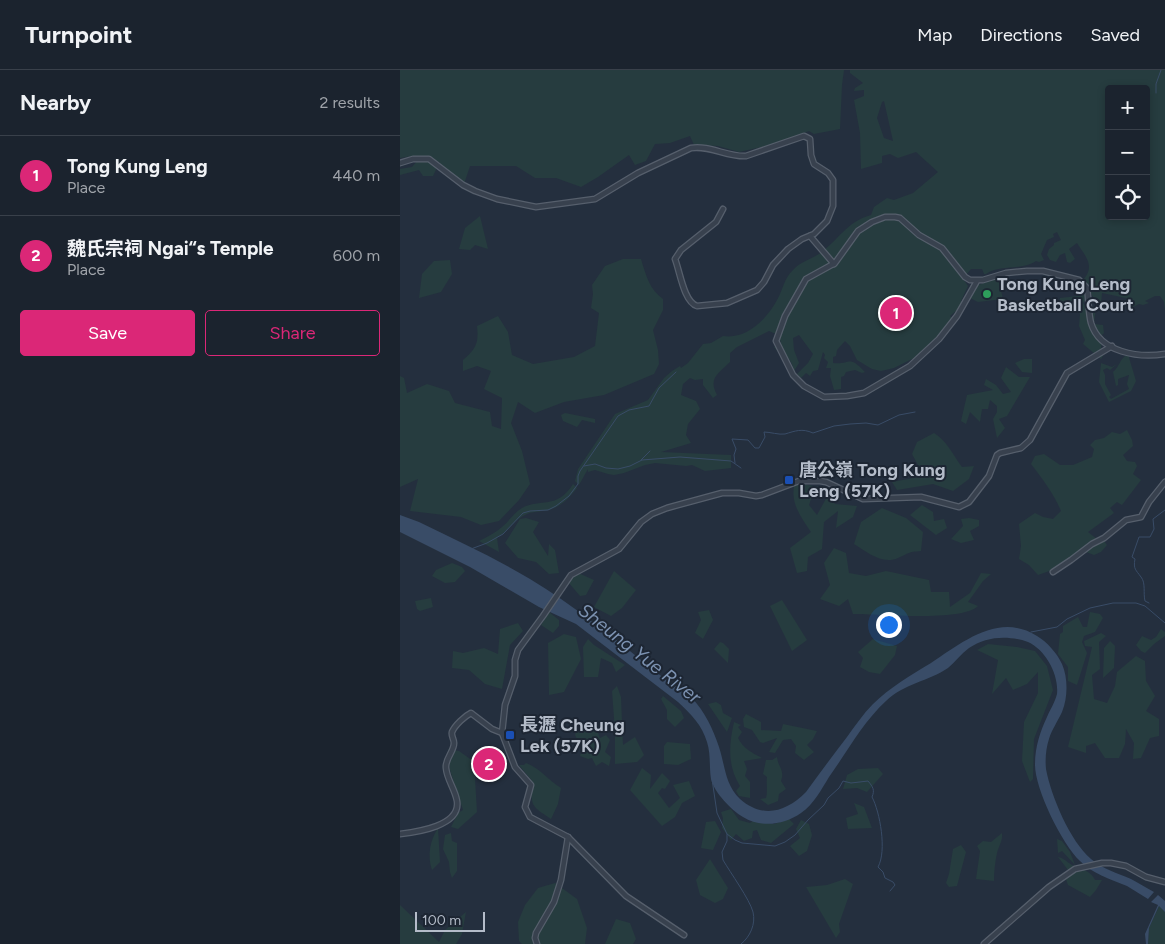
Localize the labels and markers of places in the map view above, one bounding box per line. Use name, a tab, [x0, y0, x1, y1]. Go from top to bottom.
place label: Tong Kung Leng Basketball Court	[997, 273, 1134, 316]
marker: Tong Kung Leng Basketball Court	[981, 288, 993, 300]
pin: 1	[880, 294, 912, 332]
place label: 唐公嶺 Tong Kung Leng (57K)	[799, 459, 946, 502]
marker: 唐公嶺 Tong Kung Leng (57K)	[783, 474, 795, 486]
place label: 長瀝 Cheung Lek (57K)	[520, 714, 625, 757]
marker: 長瀝 Cheung Lek (57K)	[504, 729, 516, 741]
pin: 2	[473, 745, 505, 783]

